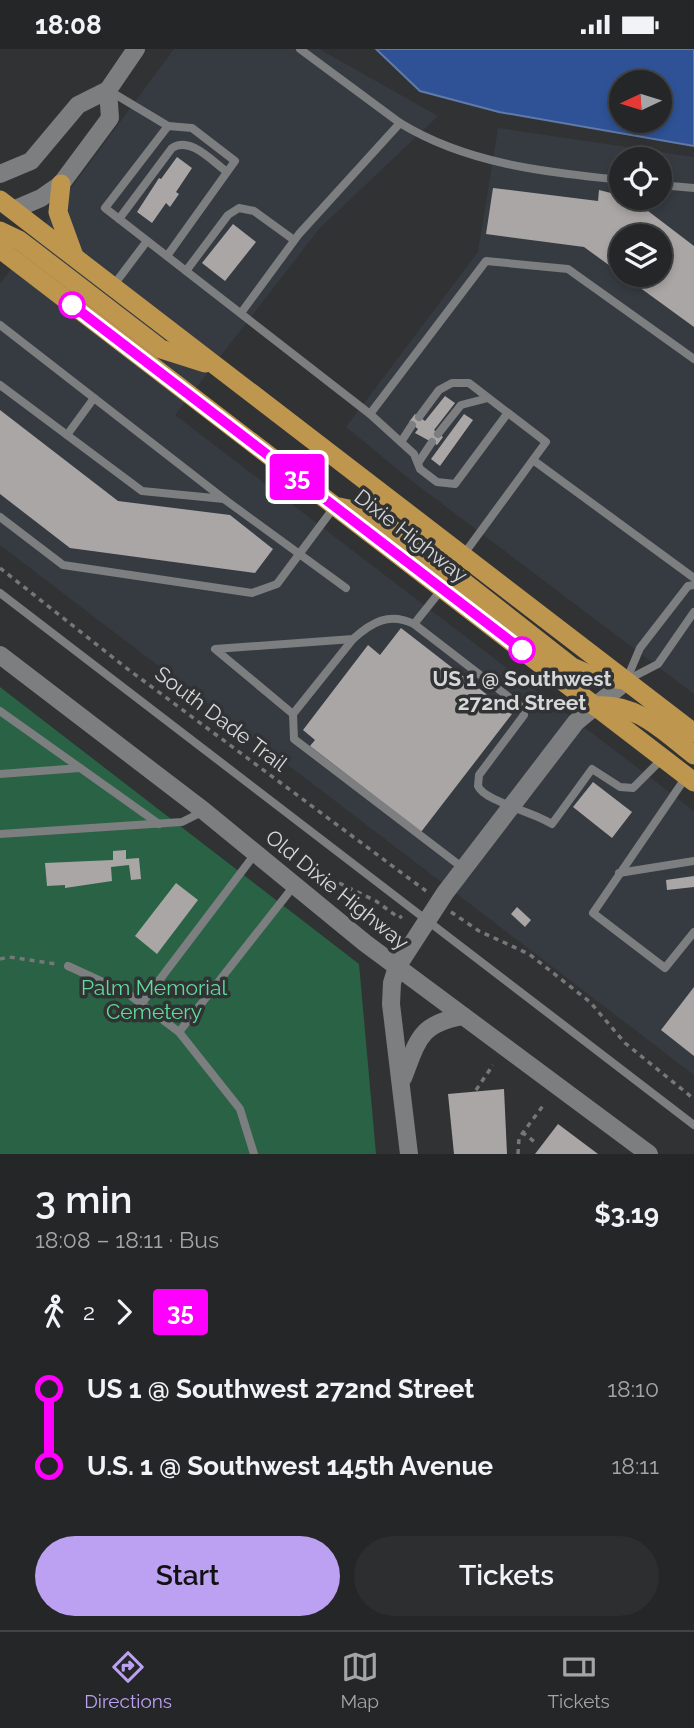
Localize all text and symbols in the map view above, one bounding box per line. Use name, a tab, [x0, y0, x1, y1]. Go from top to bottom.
text: 18:08	[35, 10, 102, 40]
north arrow	[609, 70, 672, 133]
map controls	[609, 70, 672, 287]
button: locate	[609, 147, 672, 210]
button: layers	[609, 224, 672, 287]
unlabelled marker	[59, 292, 85, 318]
line badge: 35	[266, 454, 328, 500]
text: 35	[284, 462, 310, 491]
street label: Dixie Highway	[350, 484, 473, 588]
marker: US 1 @ Southwest 272nd Street	[509, 637, 535, 663]
street label: South Dade Trail	[150, 661, 292, 777]
place label: US 1 @ Southwest 272nd Street	[432, 666, 612, 715]
street label: Old Dixie Highway	[261, 824, 414, 955]
park label: Palm Memorial Cemetery	[81, 975, 227, 1024]
text: 3 min	[35, 1177, 132, 1222]
text: $3.19	[594, 1199, 659, 1229]
text: 18:08 – 18:11 · Bus	[35, 1226, 219, 1253]
icon: walk	[35, 1293, 73, 1331]
icon: forward	[105, 1293, 143, 1331]
text: 35	[167, 1297, 194, 1326]
text: 2	[83, 1298, 95, 1325]
text: US 1 @ Southwest 272nd Street	[87, 1374, 474, 1404]
text: 18:10	[607, 1375, 659, 1402]
text: U.S. 1 @ Southwest 145th Avenue	[87, 1451, 493, 1481]
text: 18:11	[612, 1452, 659, 1479]
button: Start	[35, 1536, 340, 1616]
button: Tickets	[354, 1536, 659, 1616]
tab: Directions	[84, 1648, 172, 1712]
tab: Map	[340, 1648, 379, 1712]
tab: Tickets	[547, 1648, 610, 1712]

